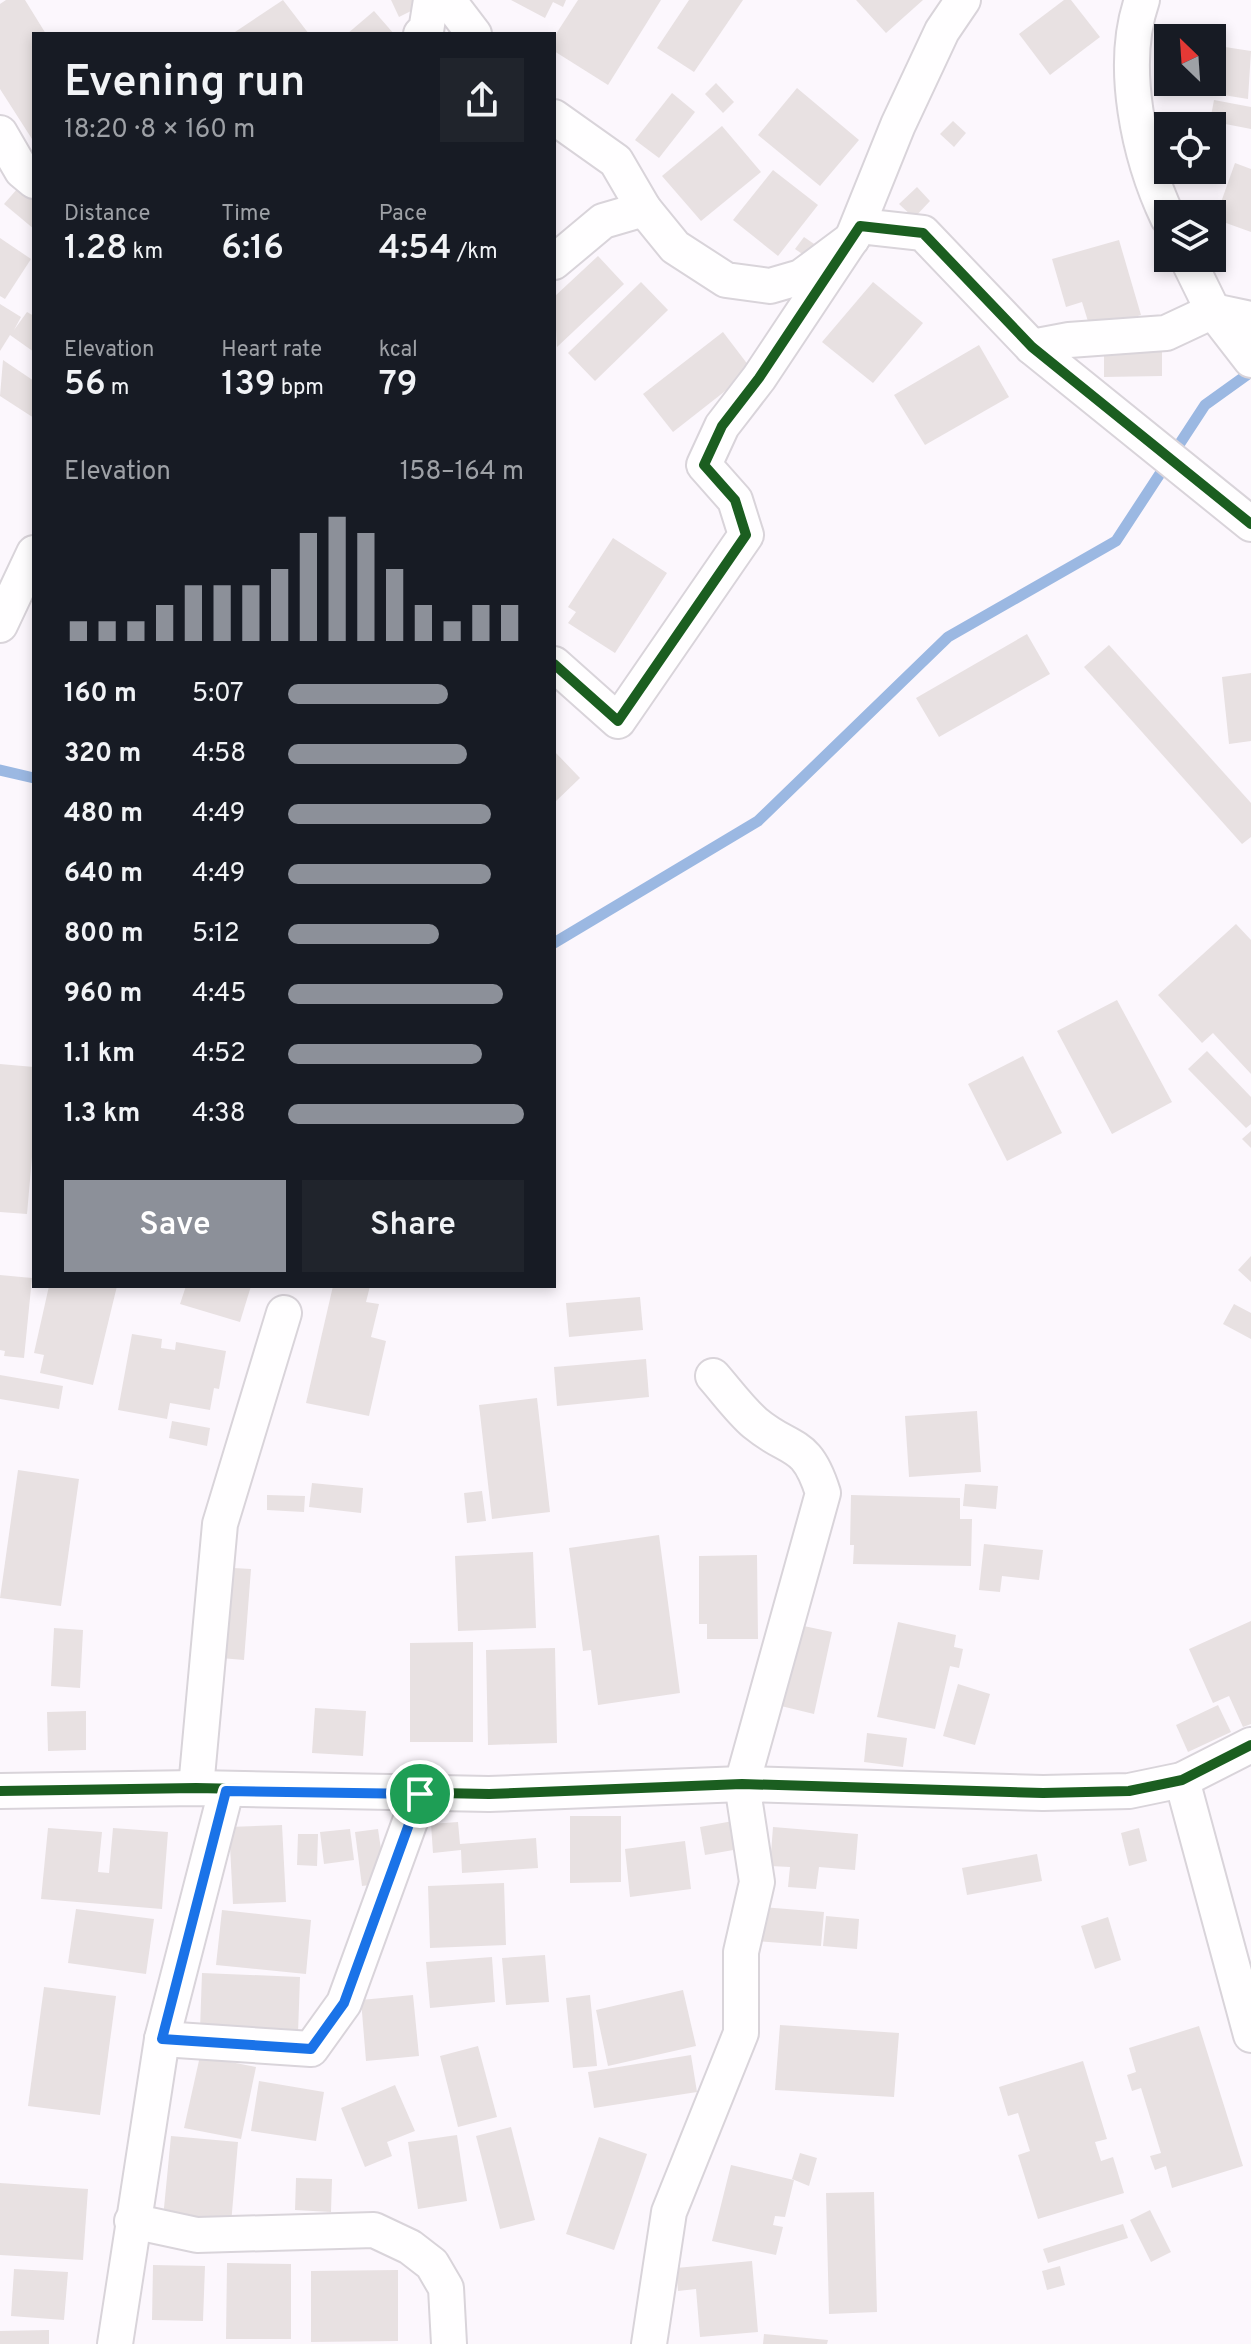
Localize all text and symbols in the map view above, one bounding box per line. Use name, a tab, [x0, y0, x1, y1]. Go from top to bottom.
north arrow	[1154, 24, 1226, 96]
map controls	[1154, 24, 1226, 272]
text: Evening run	[64, 56, 305, 112]
button: share	[440, 58, 524, 142]
button: locate	[1154, 112, 1226, 184]
text: 18:20 · 8 × 160 m	[64, 114, 255, 147]
button: layers	[1154, 200, 1226, 272]
text: Distance	[64, 201, 150, 228]
text: Time	[221, 201, 271, 228]
text: Pace	[379, 201, 427, 228]
text: 1.28	[64, 228, 127, 271]
text: 6:16	[221, 228, 284, 271]
text: 4:54	[379, 228, 451, 271]
text: km	[127, 239, 163, 266]
text: /km	[451, 239, 498, 266]
text: Elevation	[64, 337, 154, 364]
text: Heart rate	[221, 337, 322, 364]
text: kcal	[379, 337, 418, 364]
text: 56	[64, 364, 106, 407]
text: 139	[221, 364, 275, 407]
text: 79	[379, 364, 417, 407]
text: m	[106, 375, 129, 402]
text: bpm	[275, 375, 324, 402]
text: Elevation	[64, 456, 171, 489]
text: 158–164 m	[400, 456, 524, 489]
text: 160 m	[64, 678, 137, 711]
text: 5:07	[192, 678, 243, 711]
text: 320 m	[64, 738, 141, 771]
text: 4:58	[192, 738, 246, 771]
text: 480 m	[64, 798, 143, 831]
text: 4:49	[192, 798, 245, 831]
text: 640 m	[64, 858, 143, 891]
text: 4:49	[192, 858, 245, 891]
text: 800 m	[64, 918, 144, 951]
text: 5:12	[192, 918, 240, 951]
text: 960 m	[64, 978, 142, 1011]
text: 4:45	[192, 978, 246, 1011]
text: 1.1 km	[64, 1038, 135, 1071]
text: 4:52	[192, 1038, 246, 1071]
text: 1.3 km	[64, 1098, 140, 1131]
text: 4:38	[192, 1098, 246, 1131]
button: Save	[64, 1180, 286, 1272]
button: Share	[302, 1180, 524, 1272]
pin	[386, 1760, 454, 1828]
icon: arrive	[398, 1772, 442, 1816]

